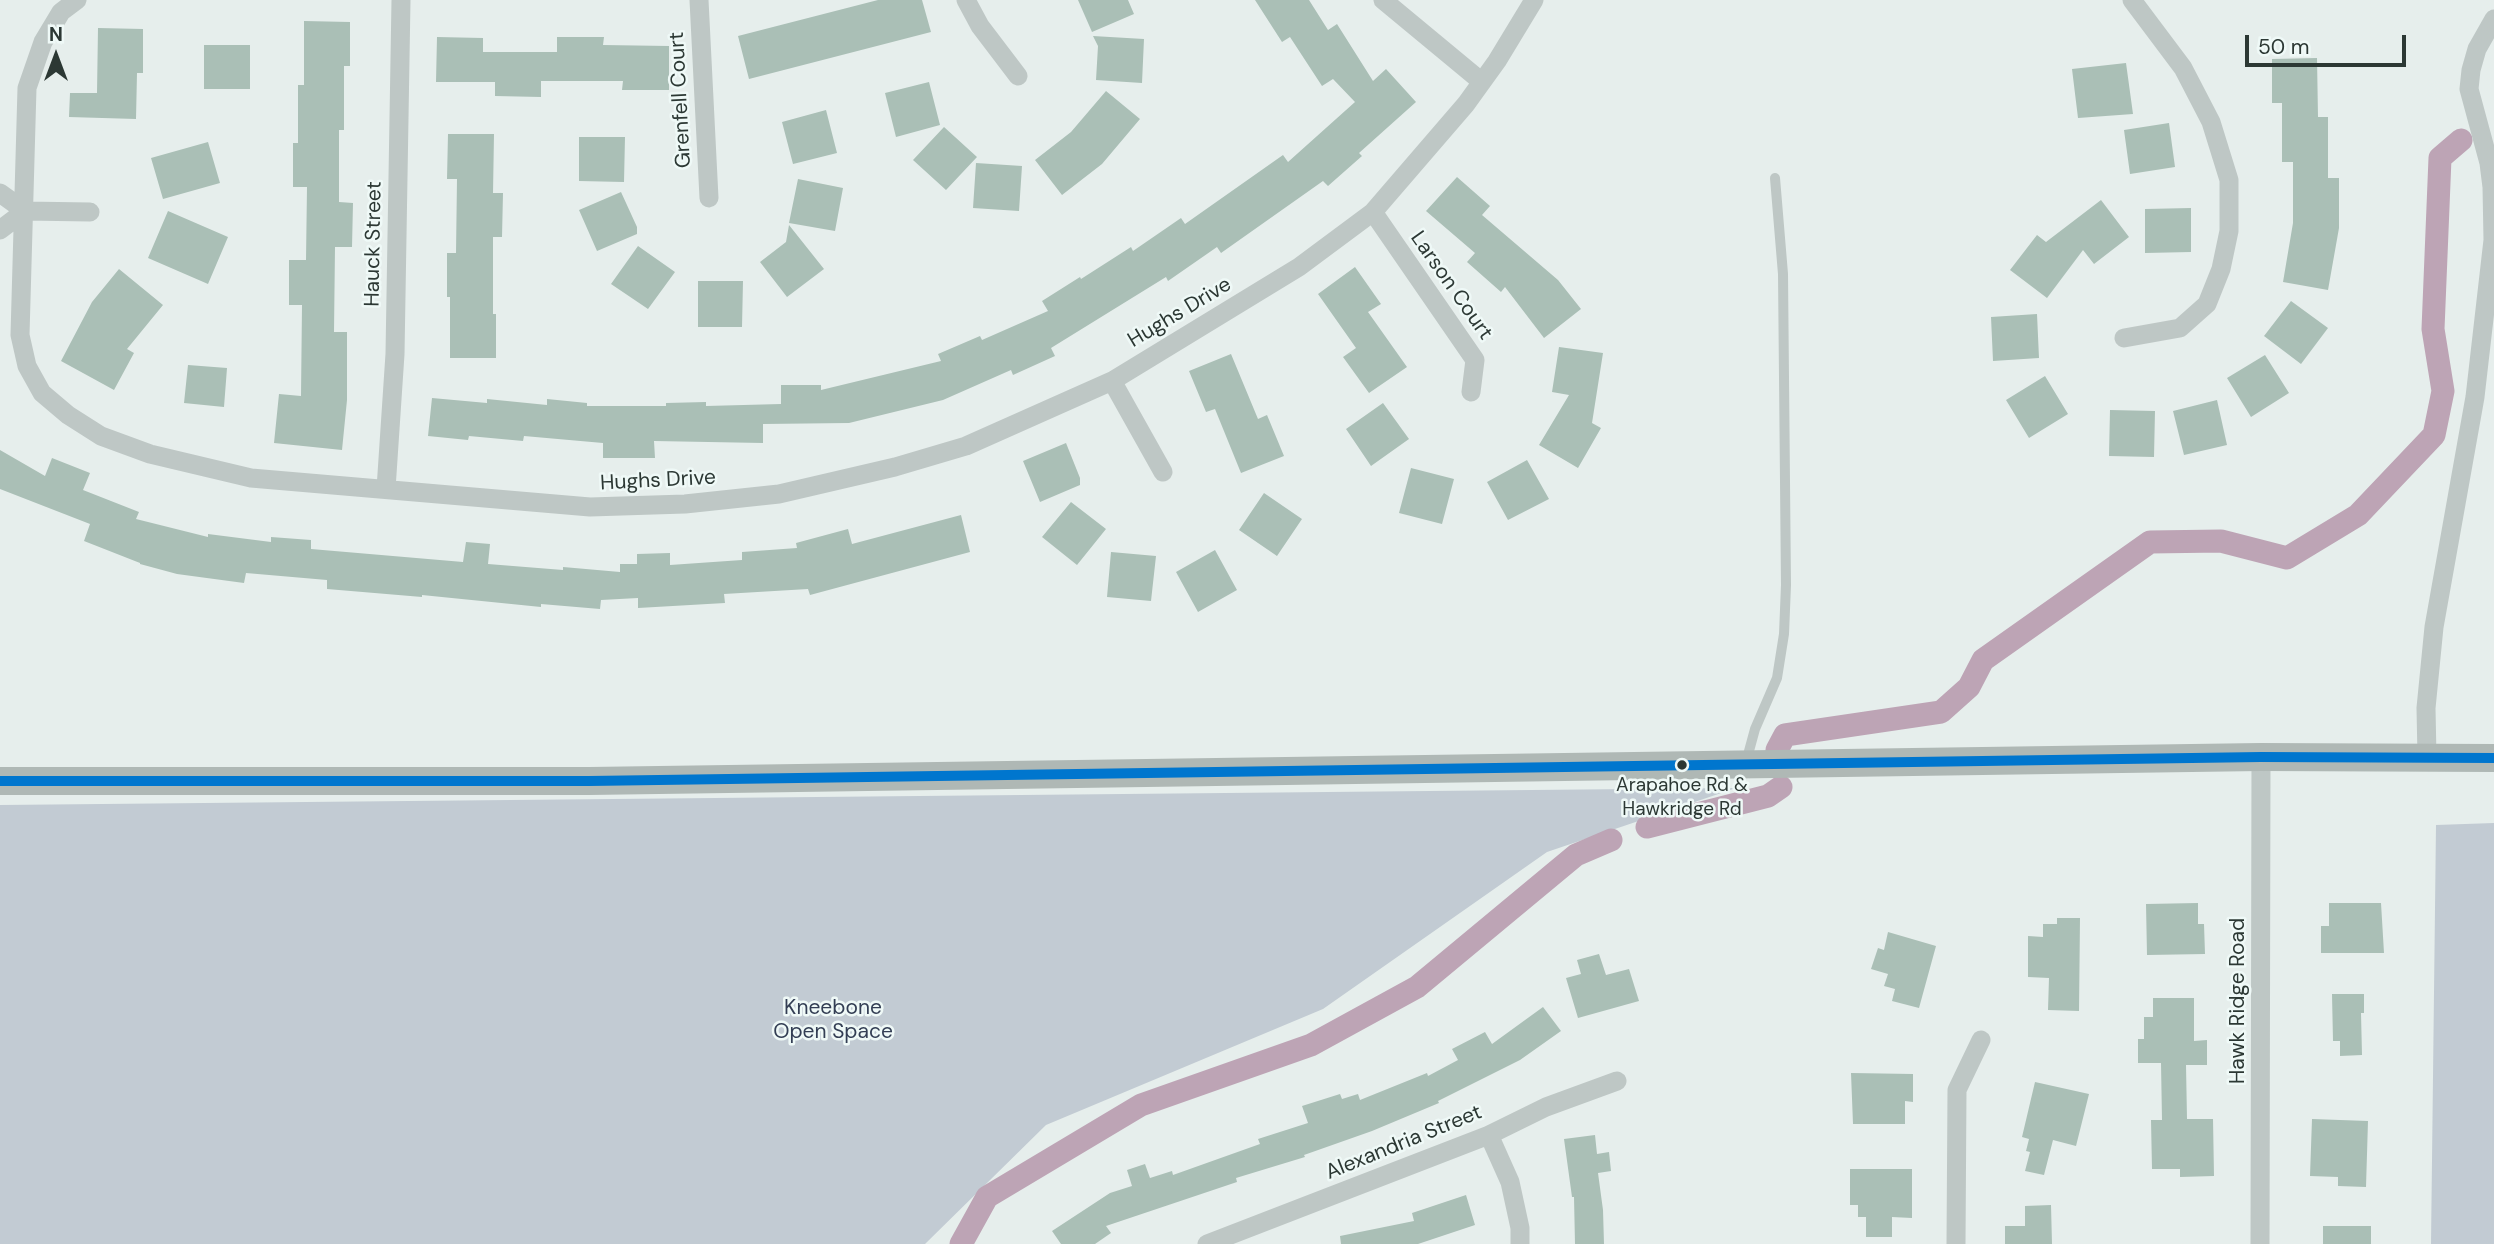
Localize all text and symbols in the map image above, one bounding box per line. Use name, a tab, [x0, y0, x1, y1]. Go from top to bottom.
north arrow	[21, 21, 91, 91]
scale bar	[2249, 21, 2410, 65]
text: N	[49, 22, 63, 47]
street label: Grenfell Court	[665, 31, 697, 169]
text: 50 m	[2258, 33, 2309, 61]
street label: Hauck Street	[360, 181, 388, 307]
street label: Larson Court	[1404, 227, 1498, 345]
street label: Hughs Drive	[1124, 272, 1236, 354]
street label: Hughs Drive	[599, 465, 717, 497]
marker: Arapahoe Rd & Hawkridge Rd	[1675, 758, 1689, 772]
place label: Arapahoe Rd & Hawkridge Rd	[1616, 775, 1748, 819]
street label: Hawk Ridge Road	[2225, 918, 2251, 1084]
park label: Kneebone Open Space	[773, 995, 893, 1045]
street label: Alexandria Street	[1322, 1100, 1486, 1186]

